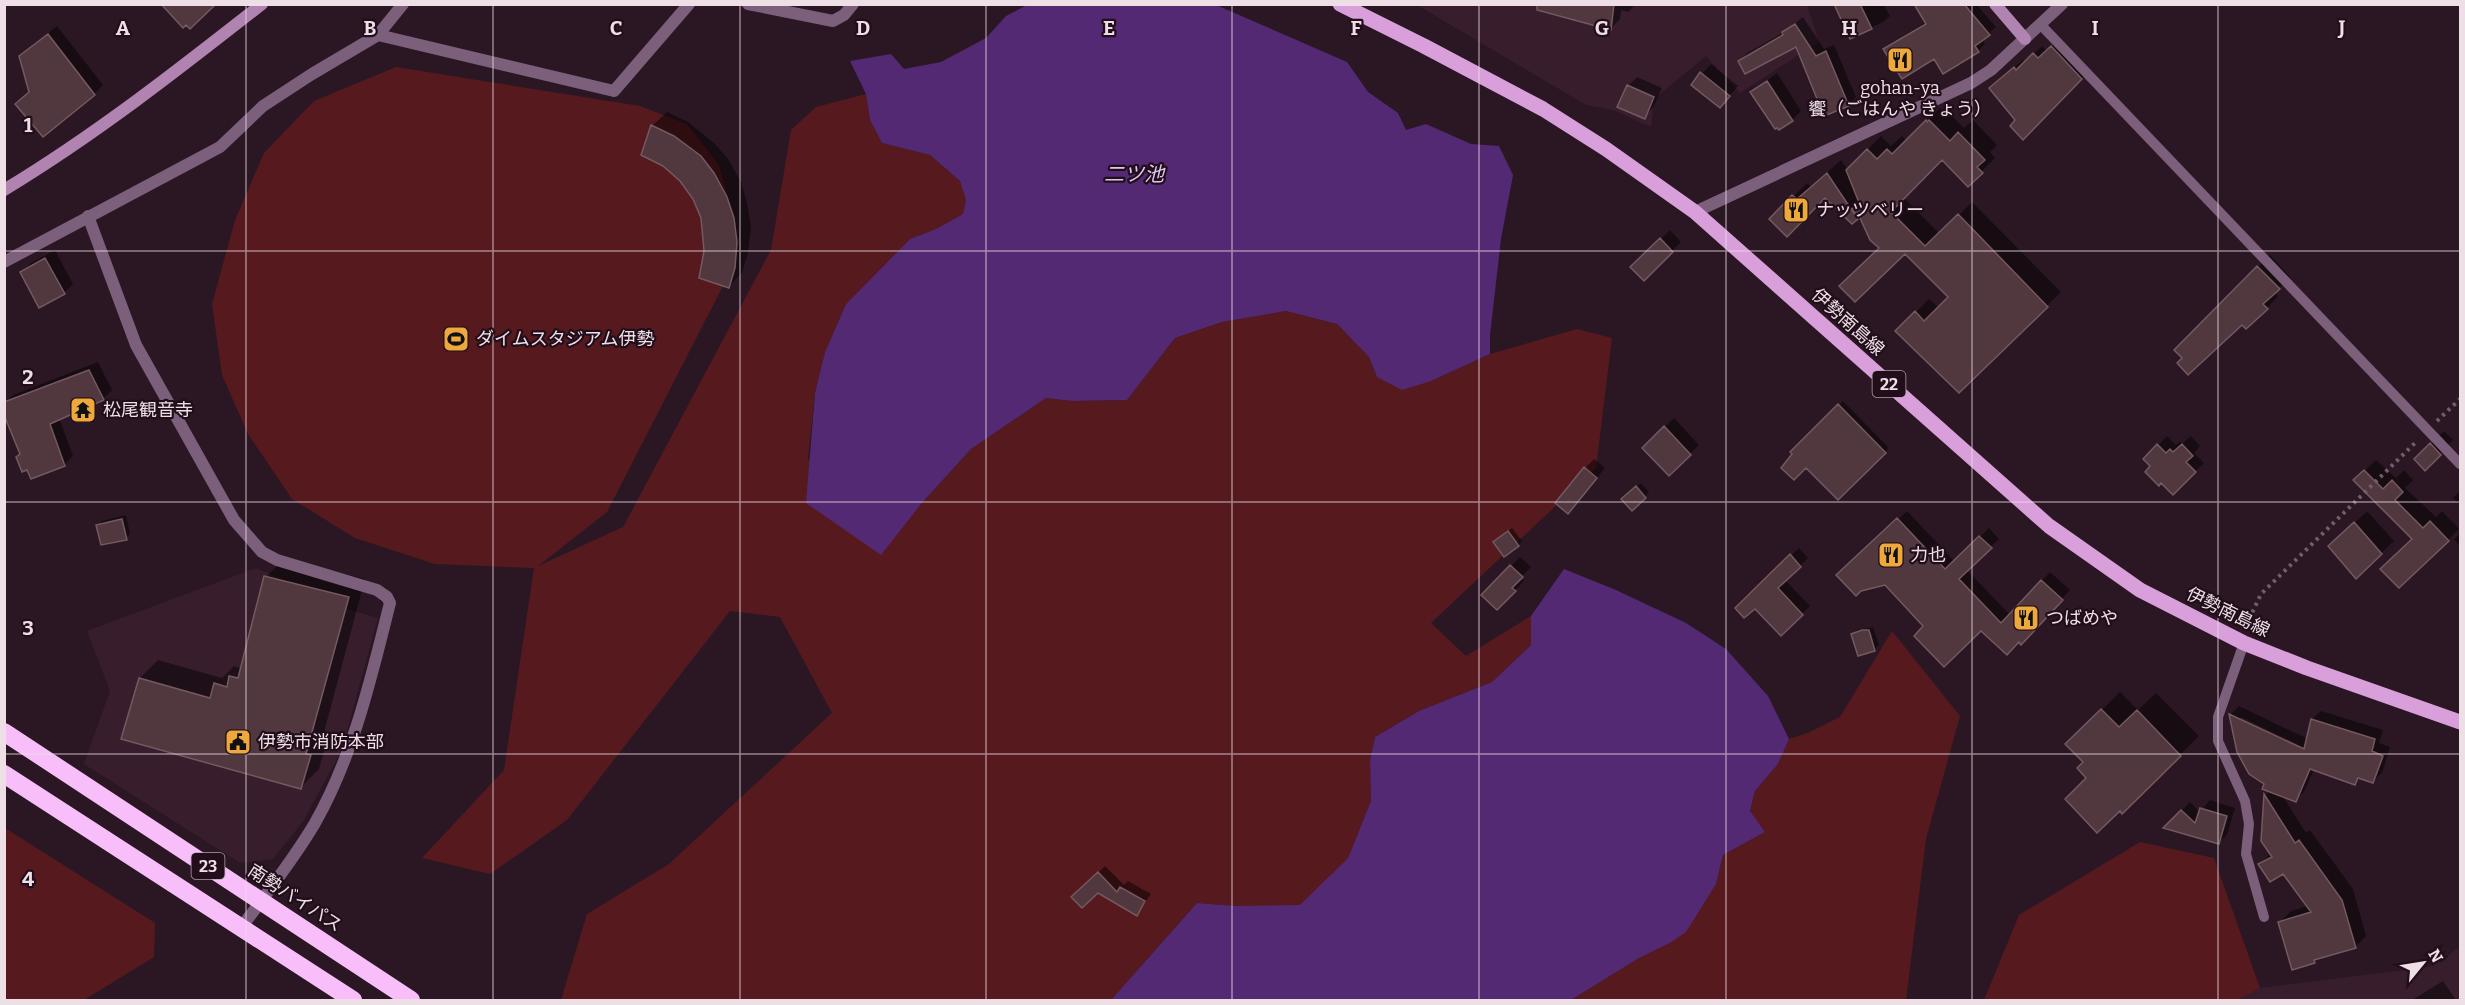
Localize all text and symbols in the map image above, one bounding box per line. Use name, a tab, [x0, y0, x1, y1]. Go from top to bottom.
text: A	[116, 16, 131, 40]
text: B	[364, 16, 377, 40]
text: C	[610, 16, 622, 40]
text: D	[856, 16, 870, 40]
text: E	[1103, 16, 1115, 40]
text: F	[1350, 16, 1362, 40]
text: G	[1595, 16, 1609, 40]
text: H	[1841, 16, 1857, 40]
text: I	[2091, 16, 2099, 40]
text: J	[2338, 16, 2346, 40]
restaurant icon: gohan-ya 饗（ごはんや きょう）	[1885, 45, 1915, 75]
place label: gohan-ya 饗（ごはんや きょう）	[1808, 77, 1992, 120]
text: 1	[24, 113, 33, 137]
water label: 二ツ池	[1104, 162, 1166, 186]
restaurant icon: ナッツベリー	[1781, 195, 1811, 225]
place label: ナッツベリー	[1816, 199, 1924, 221]
street label: 伊勢南島線	[1807, 284, 1889, 360]
sports icon: ダイムスタジアム伊勢	[441, 324, 471, 354]
place label: ダイムスタジアム伊勢	[476, 328, 654, 350]
text: 2	[22, 365, 34, 389]
road number: 22	[1872, 371, 1906, 397]
temple icon: 松尾観音寺	[68, 395, 98, 425]
place label: 松尾観音寺	[103, 399, 193, 421]
restaurant icon: 力也	[1876, 540, 1906, 570]
place label: 力也	[1910, 544, 1946, 566]
street label: 伊勢南島線	[2183, 582, 2273, 642]
restaurant icon: つばめや	[2011, 603, 2041, 633]
place label: つばめや	[2046, 607, 2118, 629]
text: 3	[22, 616, 34, 640]
public building icon: 伊勢市消防本部	[223, 727, 253, 757]
place label: 伊勢市消防本部	[258, 731, 384, 753]
road number: 23	[192, 853, 224, 879]
street label: 南勢バイパス	[244, 859, 346, 937]
text: 4	[22, 867, 34, 891]
north arrow	[2393, 933, 2453, 993]
text: N	[2424, 946, 2447, 966]

